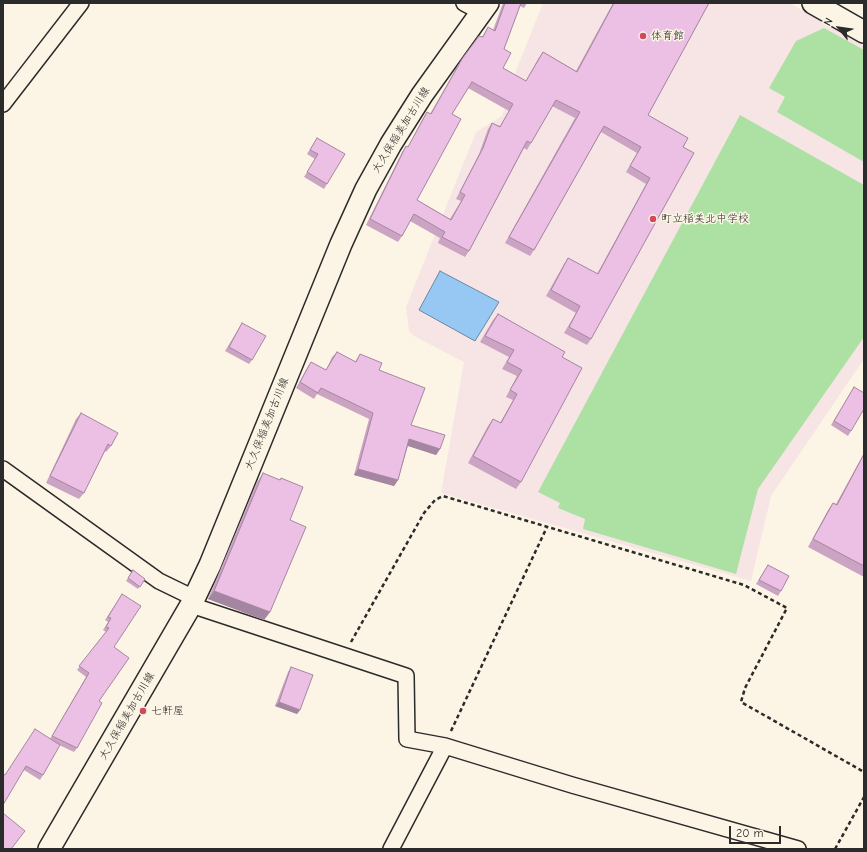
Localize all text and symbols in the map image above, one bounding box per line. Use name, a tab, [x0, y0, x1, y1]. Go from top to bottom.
north arrow	[819, 8, 859, 48]
text: N	[821, 16, 835, 28]
place label: 体育館	[651, 29, 684, 43]
marker: 体育館	[638, 31, 648, 41]
street label: 大久保稲美加古川線	[369, 85, 433, 175]
place label: 町立稲美北中学校	[661, 212, 749, 226]
marker: 町立稲美北中学校	[648, 214, 658, 224]
street label: 大久保稲美加古川線	[242, 376, 292, 472]
street label: 大久保稲美加古川線	[97, 670, 157, 762]
place label: 七軒屋	[151, 704, 184, 718]
marker: 七軒屋	[138, 706, 148, 716]
scale bar	[731, 818, 783, 844]
text: 20 m	[736, 826, 764, 840]

